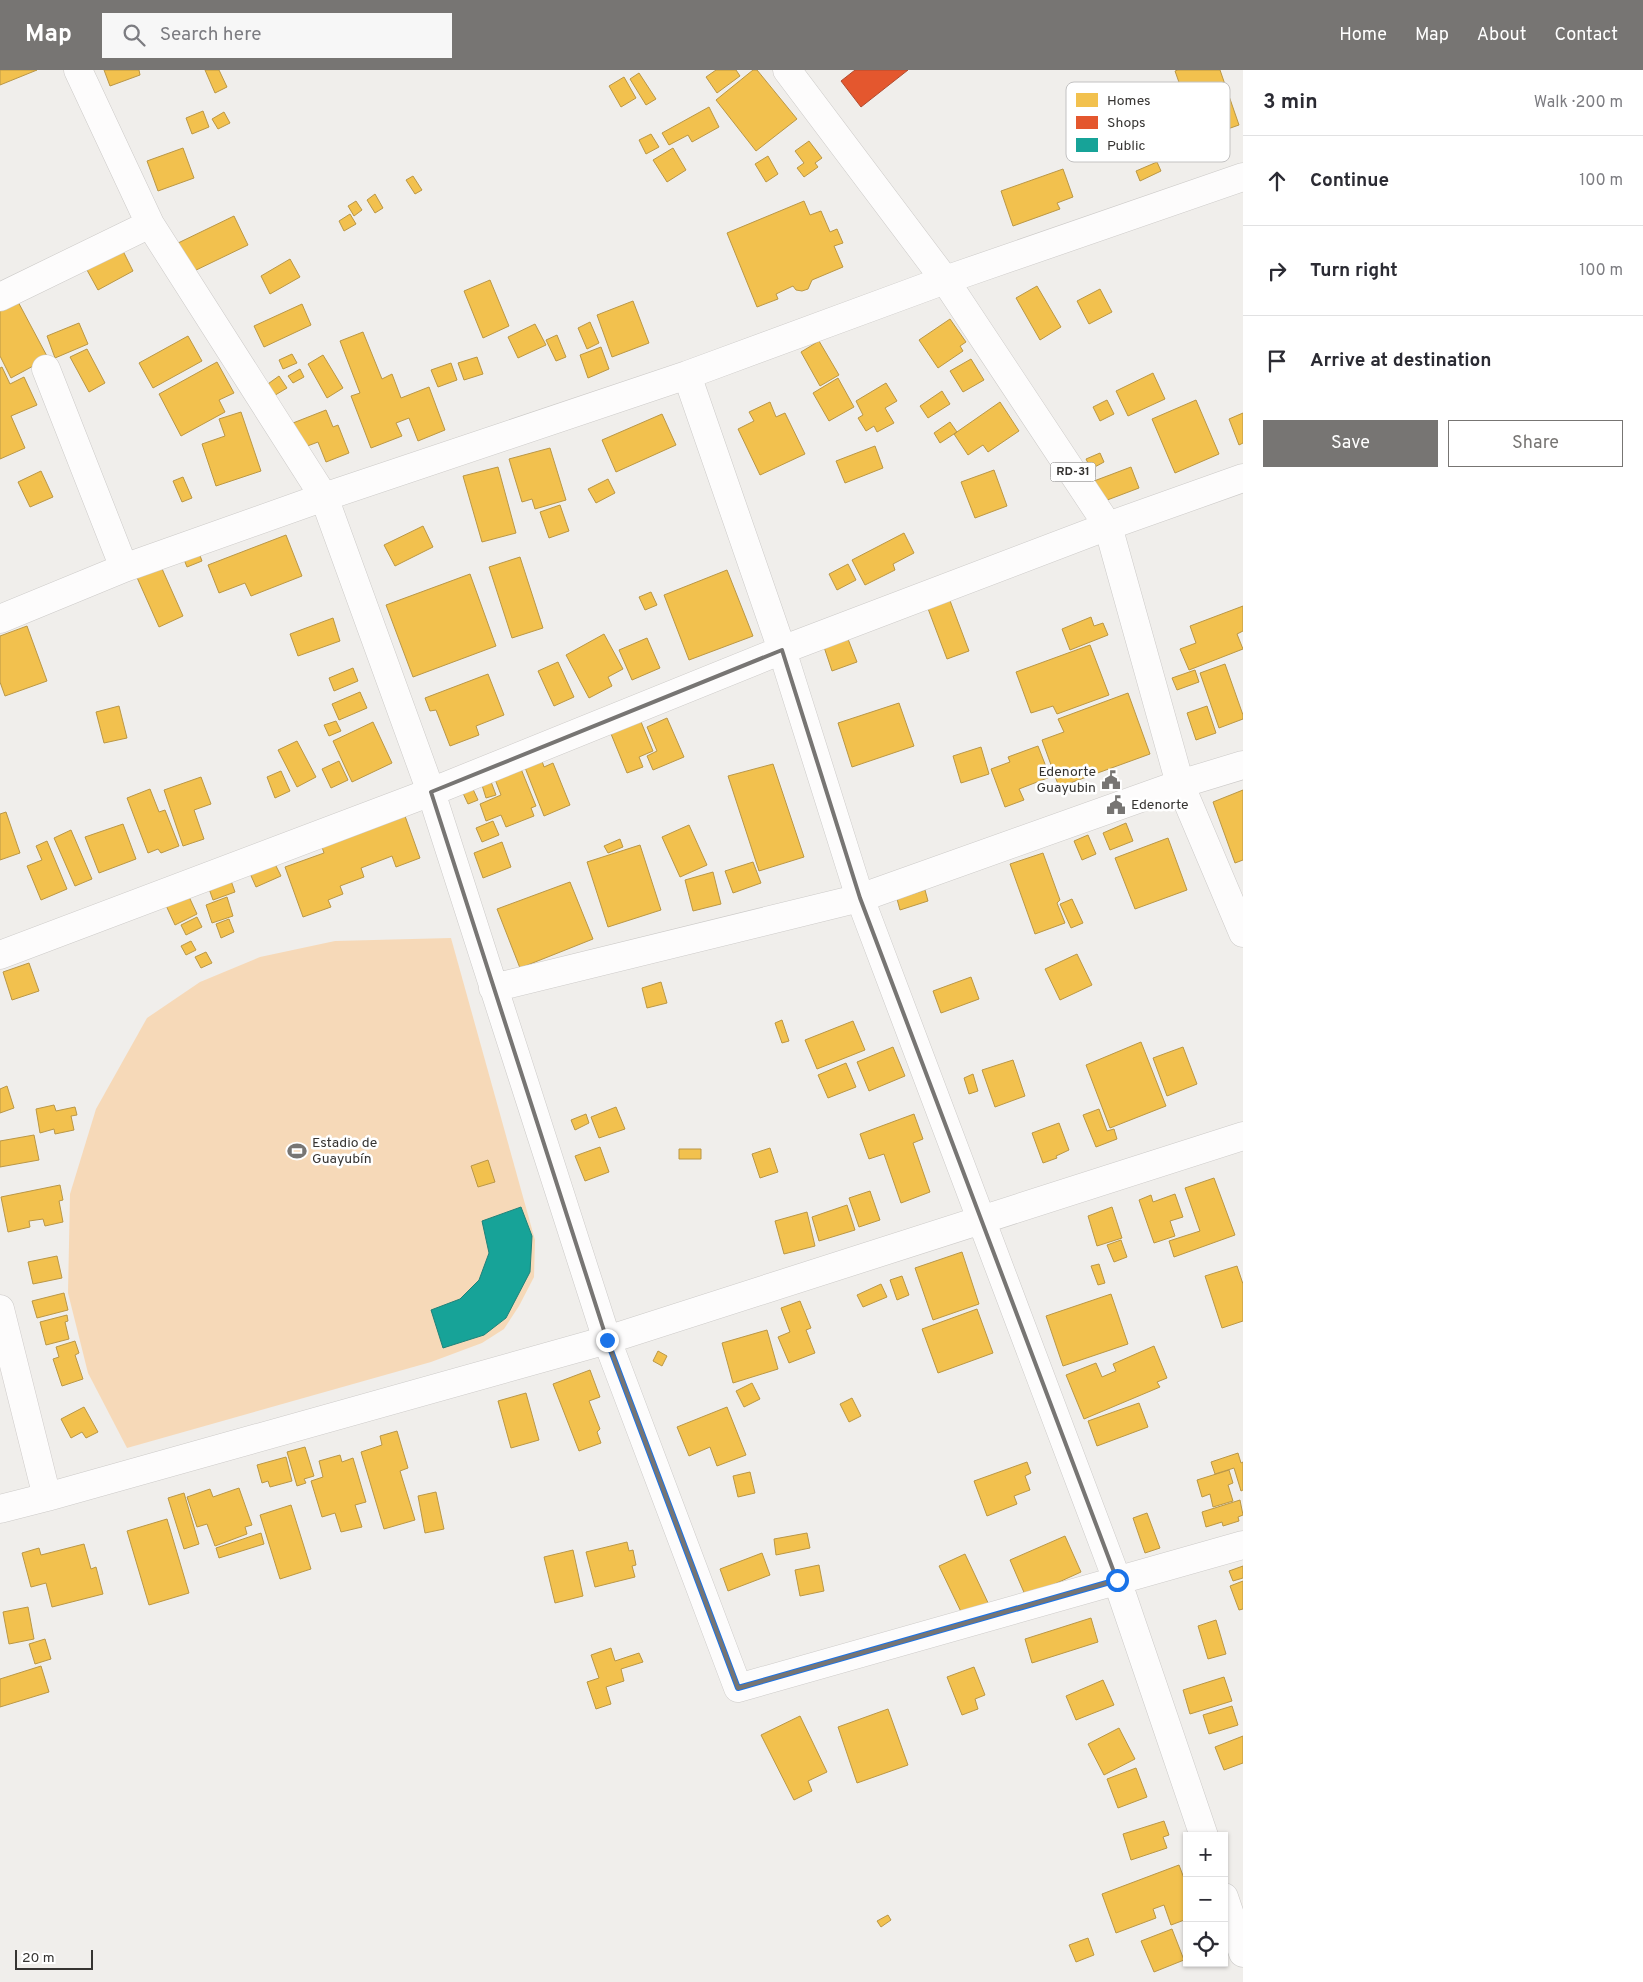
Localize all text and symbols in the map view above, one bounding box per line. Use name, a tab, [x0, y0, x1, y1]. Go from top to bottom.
search box	[102, 13, 452, 58]
text: Map	[25, 20, 72, 50]
icon: search	[120, 21, 148, 49]
text: Search here	[160, 23, 261, 47]
text: Home	[1339, 24, 1387, 47]
text: Map	[1415, 24, 1449, 47]
text: About	[1477, 24, 1526, 47]
text: Contact	[1554, 24, 1618, 47]
legend	[1066, 82, 1230, 162]
text: 3 min	[1263, 89, 1318, 116]
text: Homes	[1107, 93, 1151, 110]
text: Walk · 200 m	[1534, 93, 1623, 113]
text: Shops	[1107, 115, 1146, 132]
text: Public	[1107, 138, 1146, 155]
icon: ahead	[1263, 167, 1291, 195]
text: Continue	[1310, 169, 1389, 193]
text: 100 m	[1579, 171, 1623, 191]
icon: right	[1263, 257, 1291, 285]
text: Turn right	[1310, 259, 1398, 283]
text: 100 m	[1579, 261, 1623, 281]
icon: arrive	[1263, 347, 1291, 375]
text: Arrive at destination	[1310, 349, 1491, 373]
button: Save	[1263, 420, 1438, 467]
button: Share	[1448, 420, 1623, 467]
road number: RD-31	[1050, 462, 1096, 482]
place label: Edenorte Guayubin	[1036, 764, 1096, 797]
public building icon: Edenorte Guayubin	[1100, 769, 1122, 791]
public building icon: Edenorte	[1105, 794, 1127, 816]
place label: Edenorte	[1131, 797, 1189, 814]
place label: Estadio de Guayubín	[312, 1135, 377, 1168]
sports icon: Estadio de Guayubín	[286, 1140, 308, 1162]
route end	[596, 1329, 619, 1352]
route start	[1106, 1569, 1129, 1592]
map controls	[1183, 1832, 1228, 1967]
button: +	[1183, 1832, 1228, 1877]
button: −	[1183, 1877, 1228, 1922]
button: locate	[1183, 1922, 1228, 1967]
scale bar	[15, 1947, 92, 1970]
text: 20 m	[22, 1950, 55, 1967]

